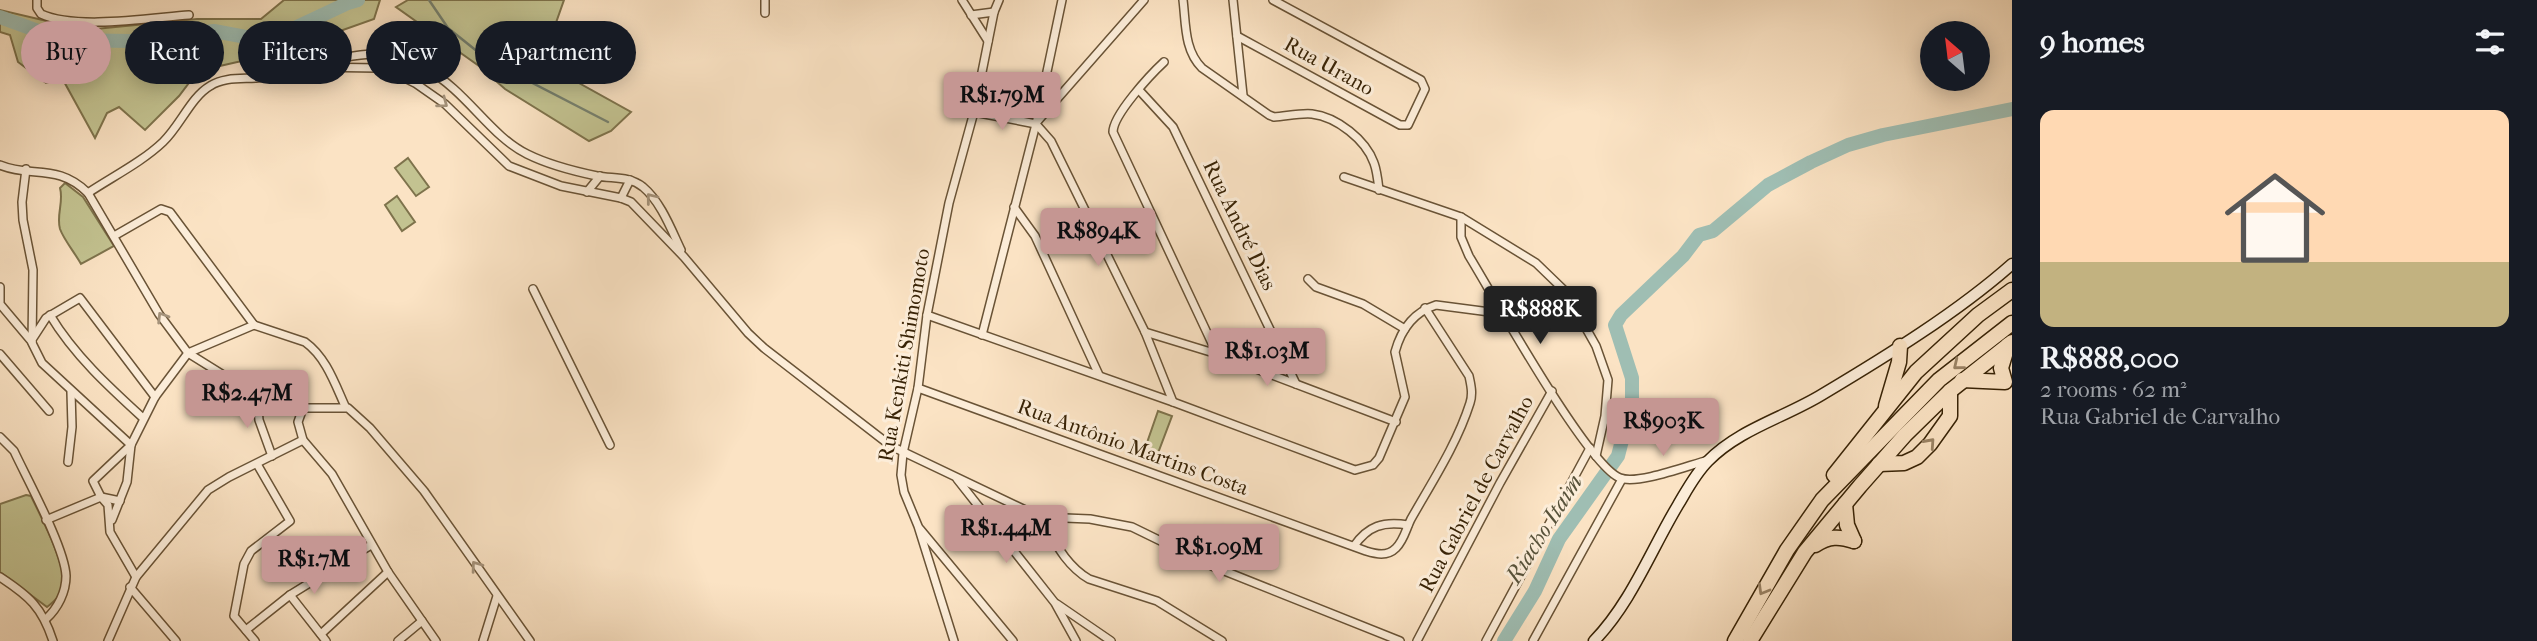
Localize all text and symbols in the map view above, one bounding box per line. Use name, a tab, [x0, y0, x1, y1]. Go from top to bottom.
chip: Buy	[21, 21, 111, 84]
chip: Rent	[125, 21, 224, 84]
chip: Filters	[238, 21, 352, 84]
chip: New	[366, 21, 461, 84]
chip: Apartment	[475, 21, 636, 84]
north arrow	[1920, 21, 1990, 91]
map controls	[1920, 21, 1990, 91]
icon: filters	[2471, 23, 2509, 61]
text: 9 homes	[2040, 25, 2145, 60]
street label: Rua Urano	[1280, 32, 1378, 100]
pin: R$1.79M	[937, 72, 1067, 132]
text: R$1.79M	[960, 81, 1044, 108]
one-way arrow	[435, 94, 447, 107]
icon: home	[2212, 155, 2338, 281]
street label: Rua André Dias	[1198, 156, 1282, 294]
one-way arrow	[647, 193, 660, 206]
pin: R$894K	[1041, 208, 1155, 268]
text: R$894K	[1056, 217, 1140, 244]
street label: Rua Kenkiti Shimomoto	[873, 246, 935, 464]
pin: R$888K	[1483, 286, 1597, 346]
text: R$888K	[1500, 295, 1580, 322]
one-way arrow	[157, 311, 170, 324]
pin: R$1.03M	[1202, 328, 1332, 388]
text: R$1.03M	[1224, 337, 1310, 364]
text: R$888,000	[2040, 341, 2179, 376]
one-way arrow	[1953, 356, 1965, 369]
pin: R$2.47M	[182, 370, 312, 430]
text: 2 rooms · 62 m²	[2040, 376, 2187, 403]
text: R$2.47M	[201, 379, 293, 406]
street label: Rua Gabriel de Carvalho	[1414, 392, 1538, 596]
street label: Rua Antônio Martins Costa	[1014, 394, 1252, 500]
pin: R$903K	[1606, 398, 1720, 458]
text: Rua Gabriel de Carvalho	[2040, 403, 2280, 430]
text: R$903K	[1623, 407, 1703, 434]
one-way arrow	[1922, 438, 1934, 451]
water label: Riacho Itaim	[1499, 470, 1588, 590]
pin: R$1.44M	[941, 505, 1071, 565]
text: R$1.44M	[961, 514, 1051, 541]
pin: R$1.09M	[1154, 524, 1284, 584]
text: R$1.09M	[1175, 533, 1263, 560]
pin: R$1.7M	[257, 536, 371, 596]
text: R$1.7M	[278, 545, 350, 572]
one-way arrow	[472, 561, 484, 574]
one-way arrow	[1758, 583, 1771, 596]

